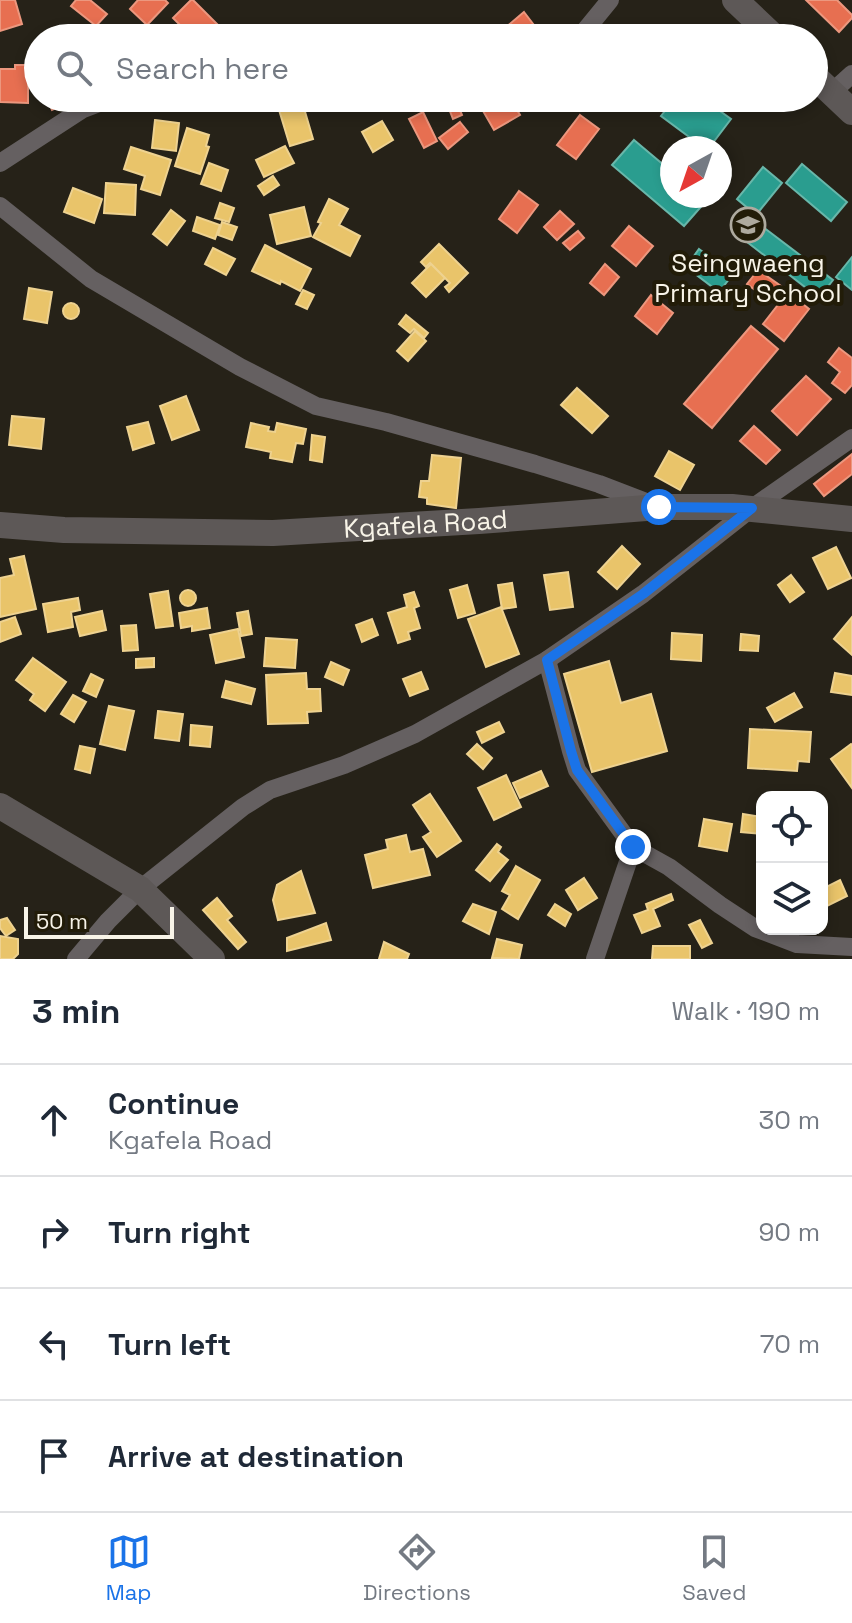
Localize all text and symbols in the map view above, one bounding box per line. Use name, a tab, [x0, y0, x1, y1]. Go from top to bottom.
search box	[24, 24, 828, 112]
icon: search	[52, 46, 96, 90]
text: Search here	[116, 49, 289, 88]
north arrow	[660, 136, 732, 208]
school or university icon: Seingwaeng Primary School	[729, 206, 767, 244]
place label: Seingwaeng Primary School	[654, 246, 842, 310]
route start	[641, 489, 677, 525]
street label: Kgafela Road	[343, 502, 509, 546]
map controls	[756, 791, 828, 935]
button: locate	[756, 791, 828, 863]
route end	[615, 829, 651, 865]
button: layers	[756, 863, 828, 935]
scale bar	[24, 903, 174, 939]
text: 50 m	[36, 907, 88, 935]
text: 3 min	[32, 990, 120, 1033]
text: Walk · 190 m	[671, 994, 820, 1028]
text: Continue	[108, 1084, 239, 1123]
icon: ahead	[32, 1098, 76, 1142]
text: 30 m	[759, 1103, 820, 1137]
text: Kgafela Road	[108, 1123, 272, 1157]
icon: right	[32, 1210, 76, 1254]
text: Turn right	[108, 1213, 251, 1252]
text: 90 m	[758, 1215, 820, 1249]
icon: left	[32, 1322, 76, 1366]
text: Turn left	[108, 1325, 231, 1364]
text: 70 m	[760, 1327, 820, 1361]
icon: arrive	[32, 1434, 76, 1478]
text: Arrive at destination	[108, 1437, 404, 1476]
tab: Map	[106, 1530, 152, 1606]
tab: Directions	[363, 1530, 471, 1606]
tab: Saved	[682, 1530, 746, 1606]

